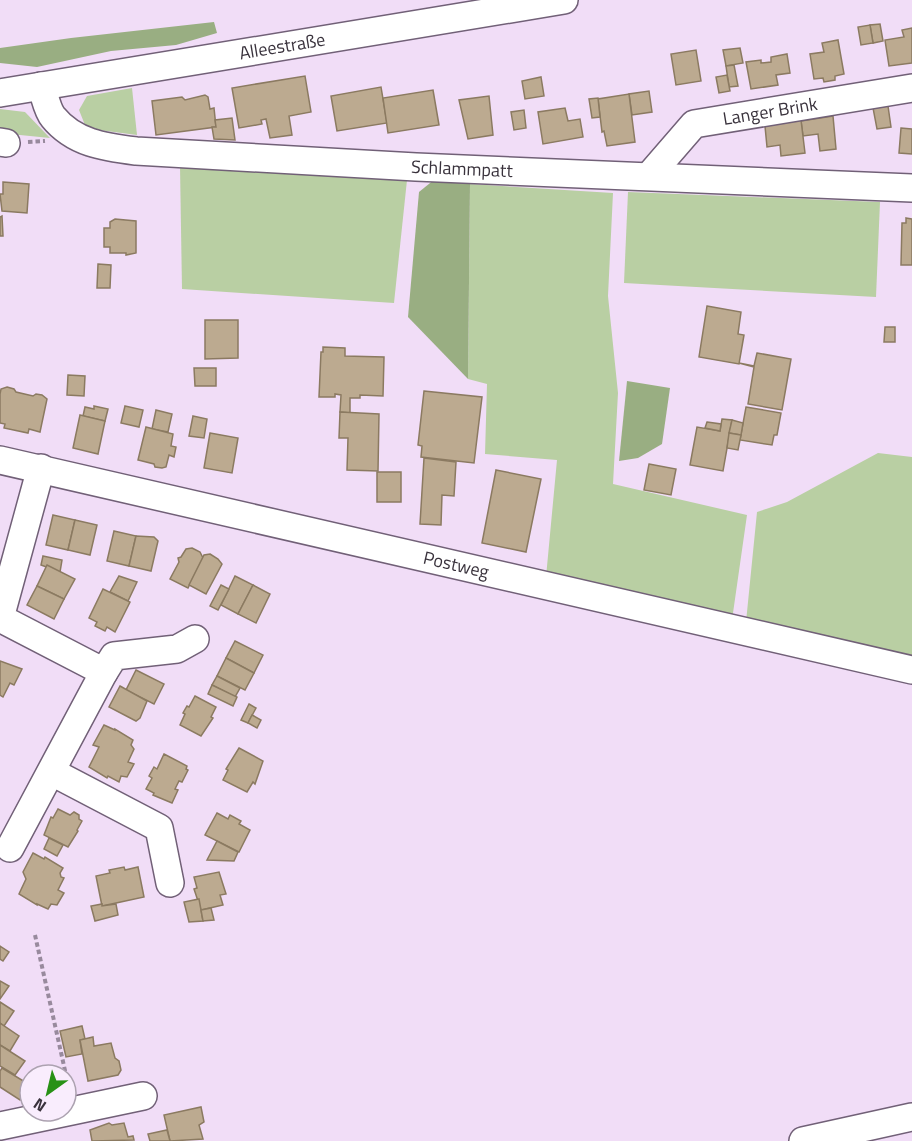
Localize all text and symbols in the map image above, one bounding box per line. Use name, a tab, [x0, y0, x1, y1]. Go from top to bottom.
street label: Alleestraße	[237, 26, 327, 66]
street label: Langer Brink	[721, 90, 820, 132]
street label: Schlammpatt	[410, 153, 514, 184]
street label: Postweg	[421, 544, 492, 585]
north arrow	[18, 1063, 78, 1123]
text: N	[28, 1092, 51, 1118]

